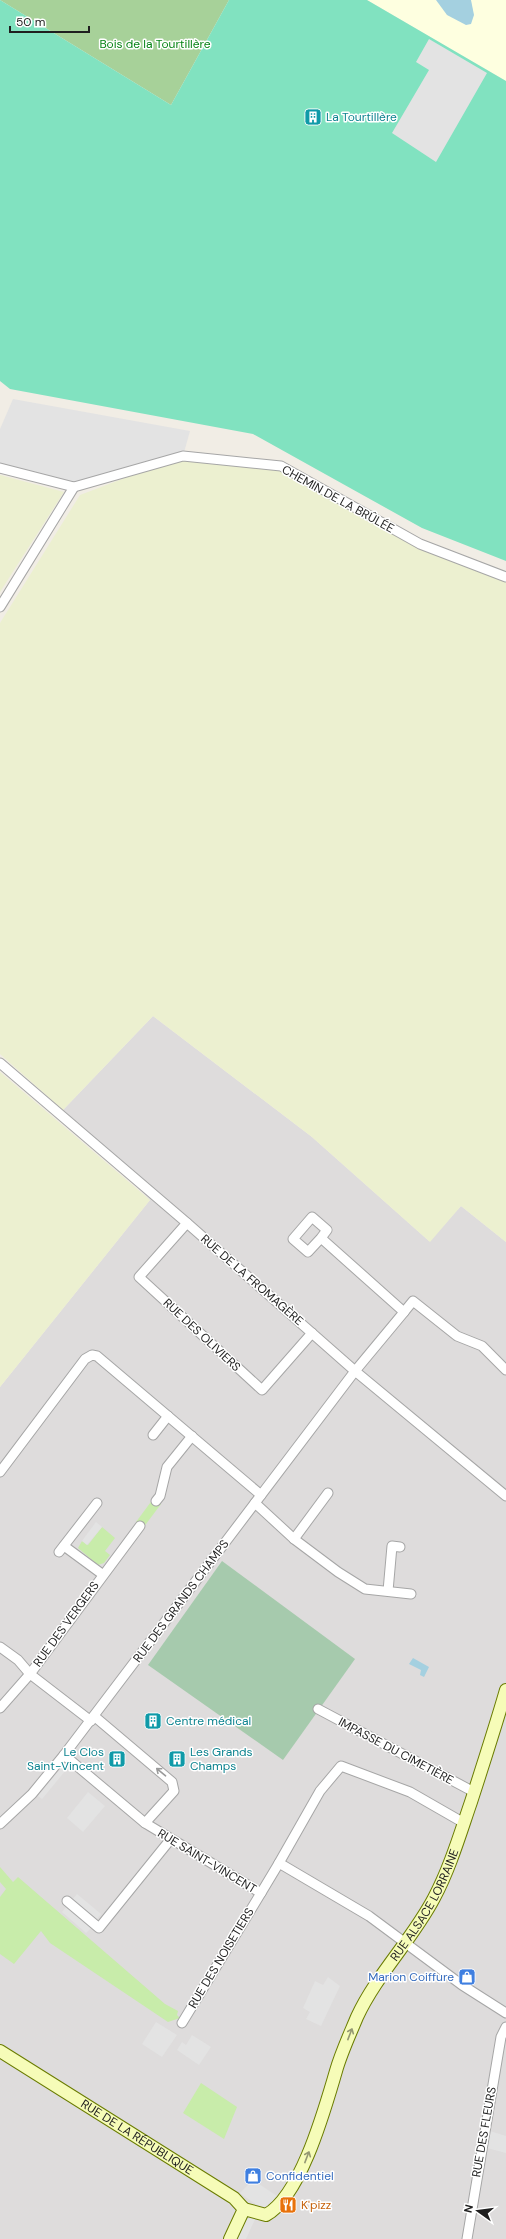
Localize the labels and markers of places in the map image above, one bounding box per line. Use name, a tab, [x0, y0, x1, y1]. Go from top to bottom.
building icon: La Tourtillère	[303, 107, 323, 127]
place label: La Tourtillère	[326, 109, 397, 125]
building icon: Centre médical	[143, 1711, 163, 1731]
place label: Centre médical	[166, 1713, 251, 1729]
place label: Le Clos Saint-Vincent	[27, 1744, 104, 1774]
place label: Les Grands Champs	[190, 1744, 253, 1774]
building icon: Le Clos Saint-Vincent	[107, 1749, 127, 1769]
building icon: Les Grands Champs	[167, 1749, 187, 1769]
shop icon: Marion Coiffure	[457, 1967, 477, 1987]
place label: Marion Coiffure	[368, 1969, 454, 1985]
shop icon: Confidentiel	[243, 2166, 263, 2186]
place label: Confidentiel	[266, 2168, 334, 2184]
restaurant icon: K'pizz	[278, 2195, 298, 2215]
place label: K'pizz	[301, 2197, 331, 2213]

